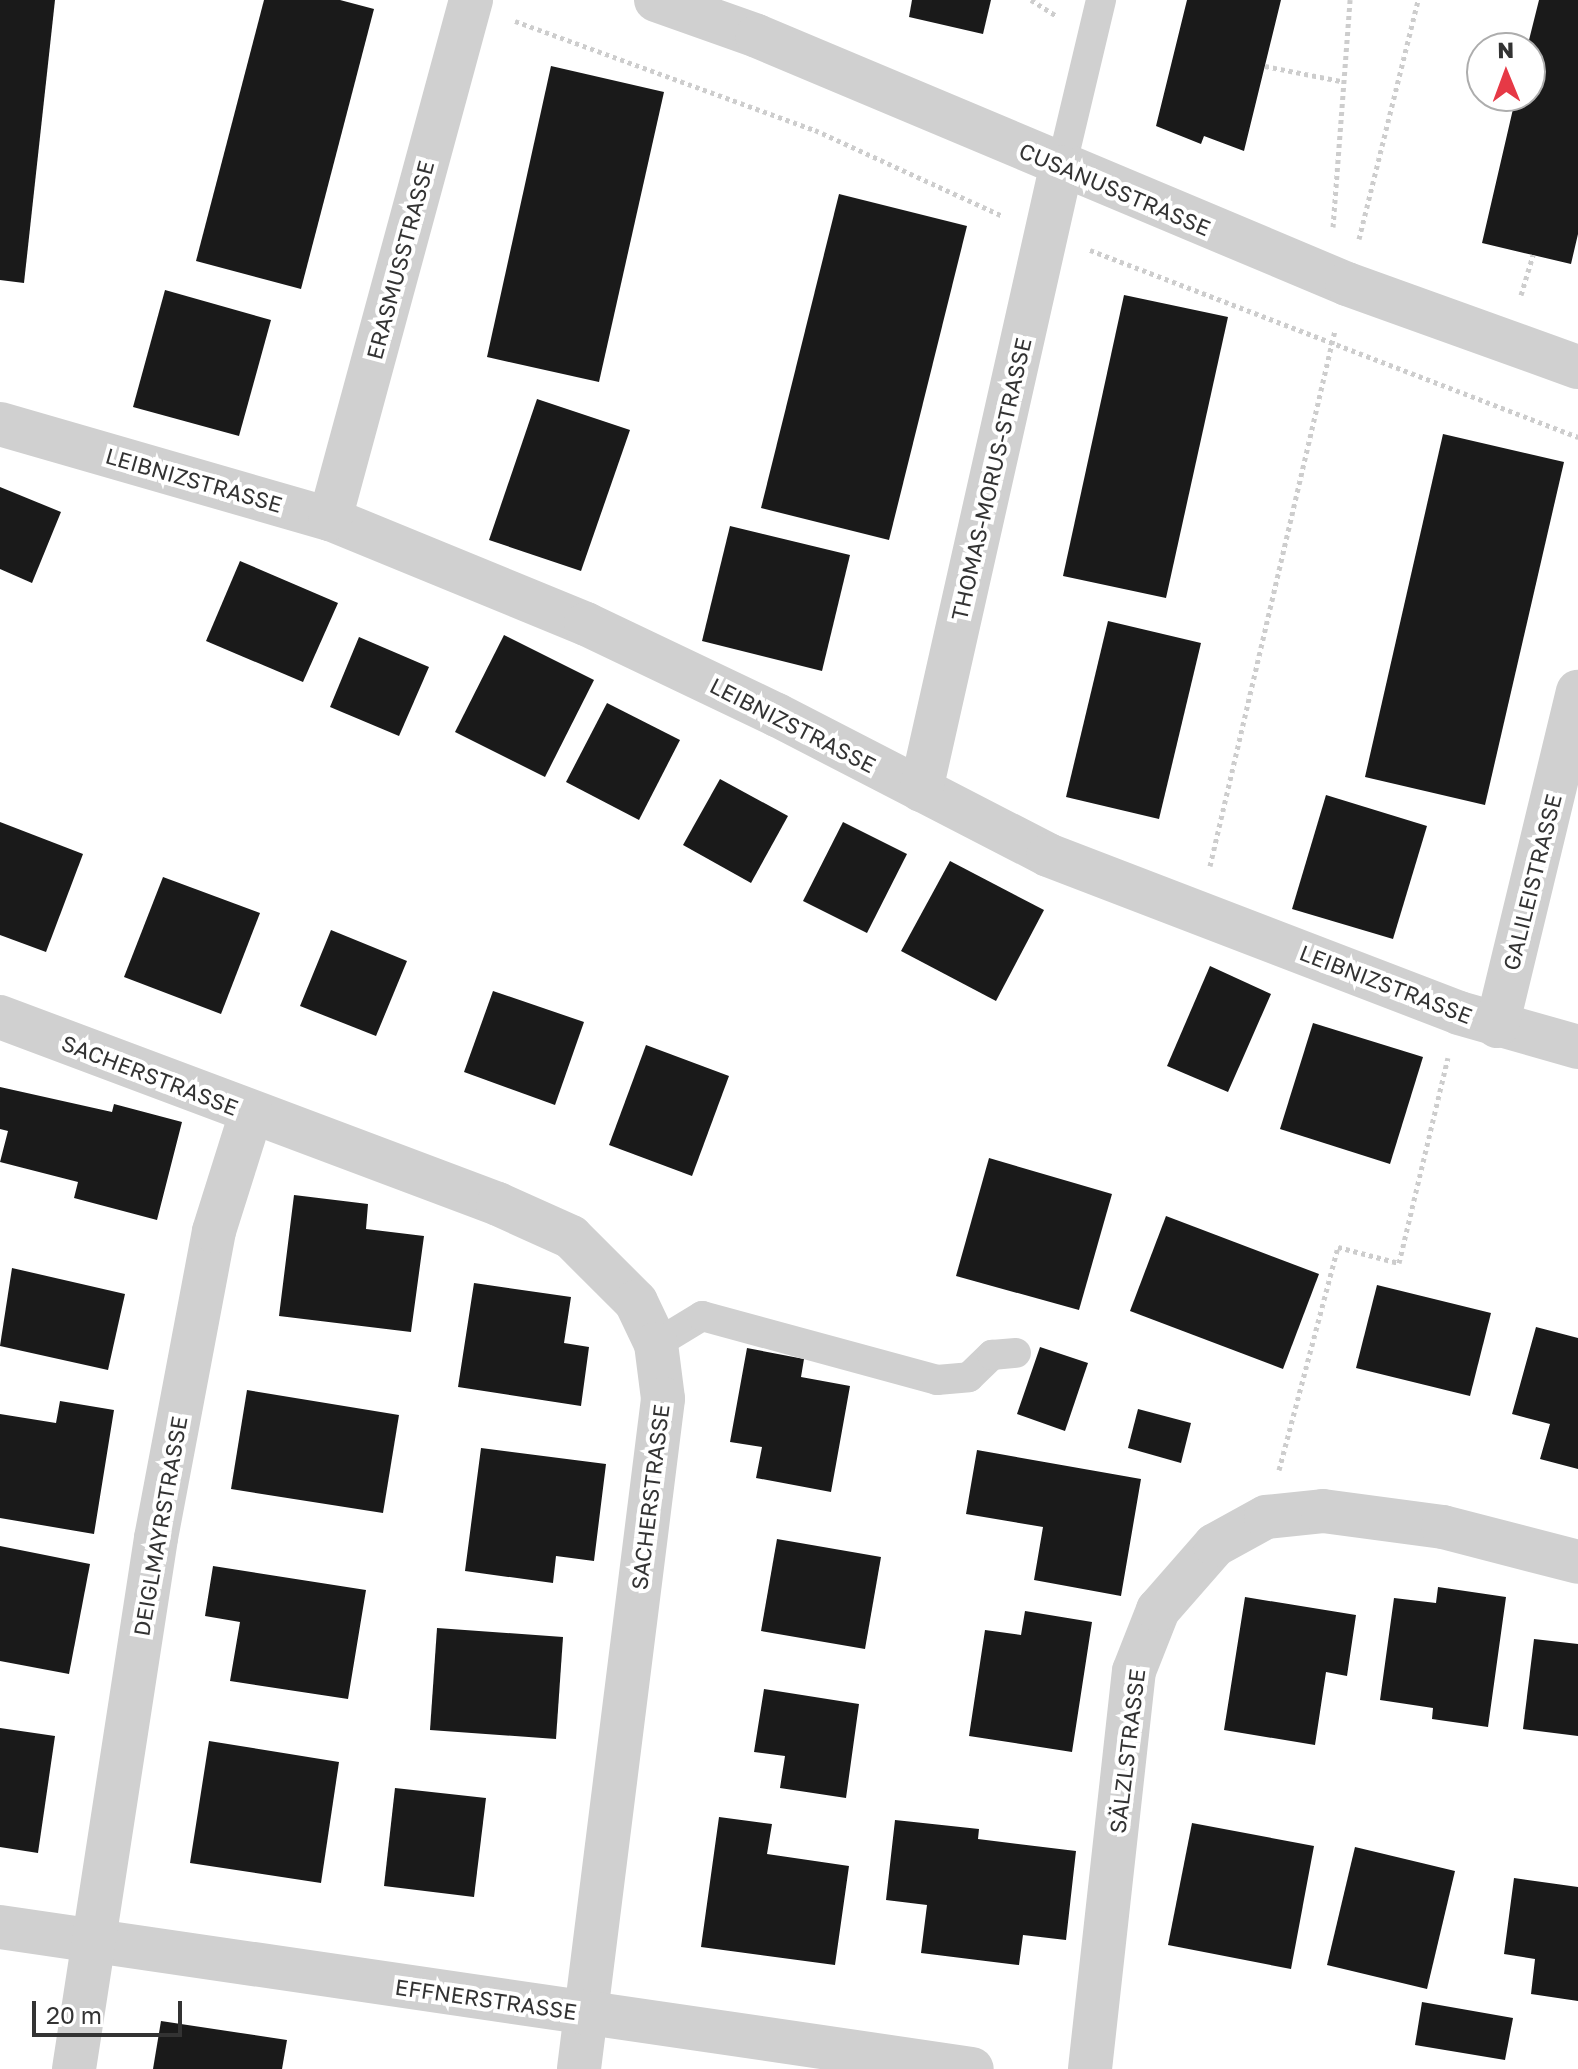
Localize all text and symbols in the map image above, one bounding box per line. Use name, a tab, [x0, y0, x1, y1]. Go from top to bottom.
north arrow	[1466, 32, 1546, 112]
text: N	[1497, 36, 1514, 63]
street label: CUSANUSSTRASSE	[1015, 137, 1215, 241]
street label: ERASMUSSTRASSE	[361, 158, 439, 362]
street label: THOMAS-MORUS-STRASSE	[946, 335, 1036, 623]
street label: LEIBNIZSTRASSE	[103, 442, 285, 518]
street label: LEIBNIZSTRASSE	[706, 672, 880, 778]
street label: GALILEISTRASSE	[1497, 791, 1567, 973]
street label: LEIBNIZSTRASSE	[1296, 939, 1476, 1029]
street label: SACHERSTRASSE	[58, 1029, 242, 1121]
street label: SACHERSTRASSE	[626, 1403, 674, 1591]
street label: DEIGLMAYRSTRASSE	[128, 1414, 192, 1638]
street label: SÄLZLSTRASSE	[1104, 1667, 1150, 1835]
street label: EFFNERSTRASSE	[393, 1973, 579, 2025]
scale bar	[36, 1985, 186, 2035]
text: 20 m	[46, 2000, 102, 2029]

